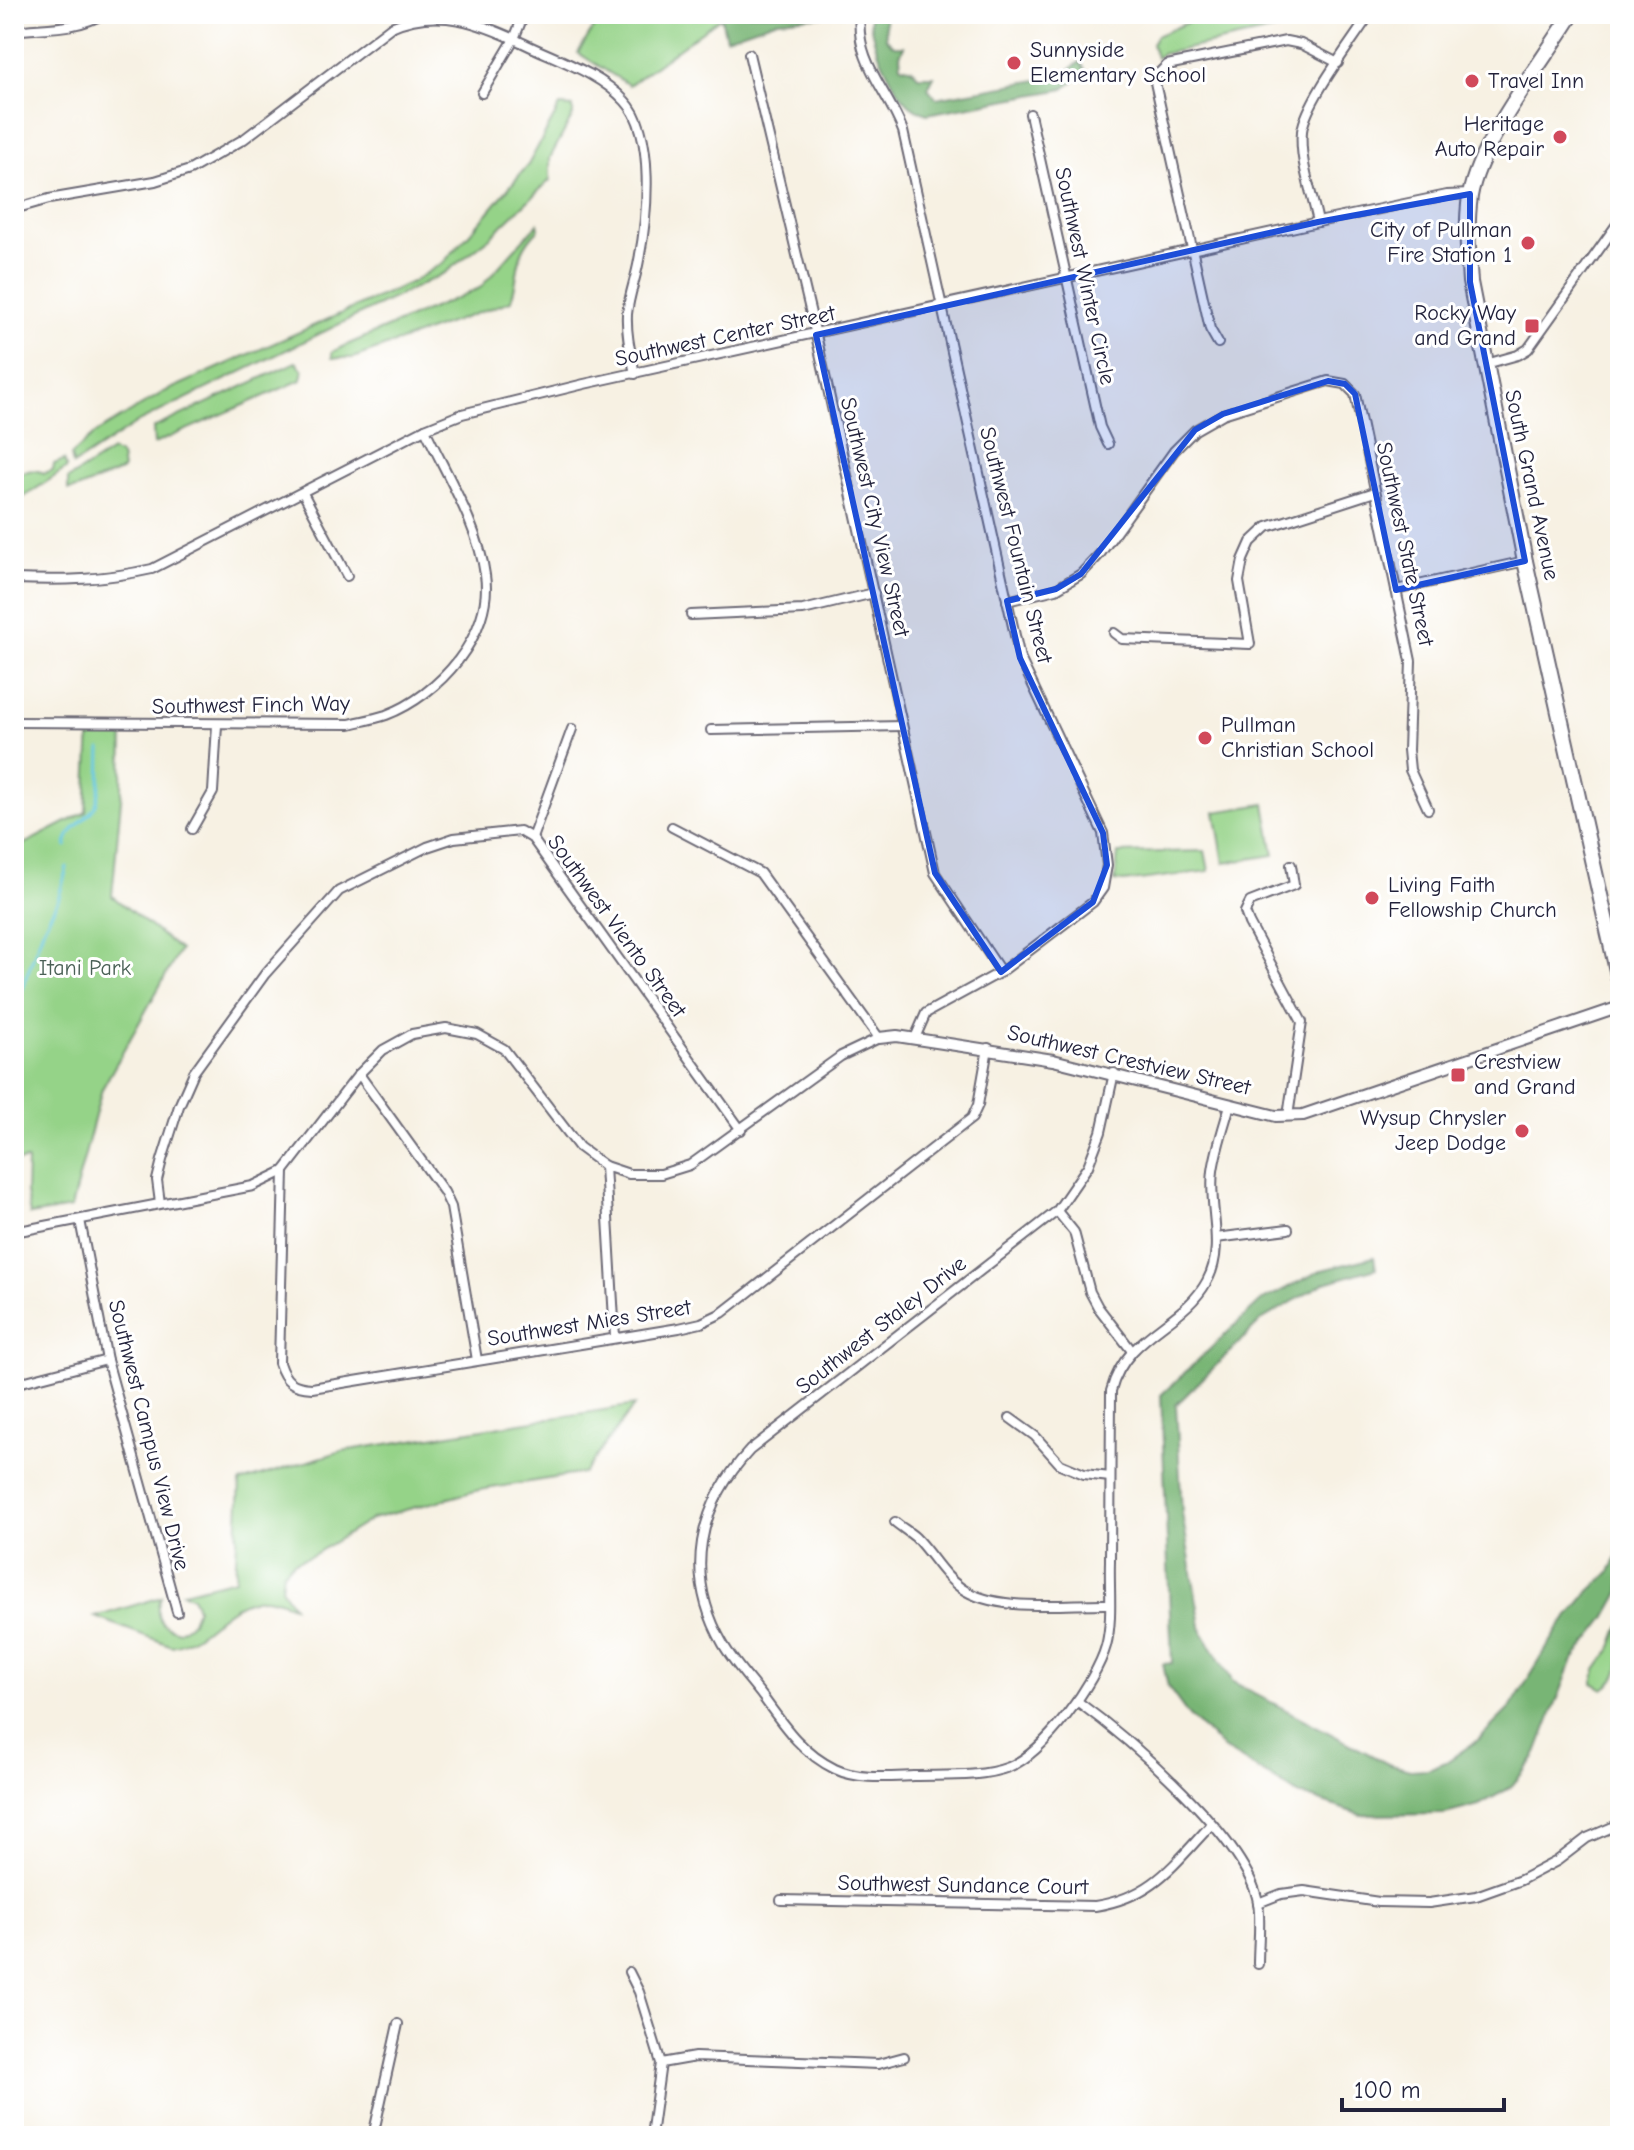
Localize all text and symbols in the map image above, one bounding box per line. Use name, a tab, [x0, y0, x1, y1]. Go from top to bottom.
place label: Sunnyside Elementary School	[1030, 37, 1206, 88]
marker: Sunnyside Elementary School	[1005, 54, 1023, 72]
place label: Travel Inn	[1488, 68, 1584, 94]
marker: Travel Inn	[1463, 72, 1481, 90]
place label: Heritage Auto Repair	[1435, 111, 1544, 162]
marker: Heritage Auto Repair	[1551, 128, 1569, 146]
street label: Southwest Winter Circle	[1049, 165, 1121, 387]
place label: City of Pullman Fire Station 1	[1370, 217, 1512, 268]
marker: City of Pullman Fire Station 1	[1519, 234, 1537, 252]
street label: Southwest Center Street	[613, 300, 838, 372]
place label: Rocky Way and Grand	[1414, 300, 1516, 351]
marker: Rocky Way and Grand	[1523, 317, 1541, 335]
street label: South Grand Avenue	[1499, 387, 1565, 583]
street label: Southwest City View Street	[835, 395, 915, 640]
street label: Southwest Fountain Street	[974, 424, 1058, 667]
street label: Southwest State Street	[1371, 440, 1439, 649]
street label: Southwest Finch Way	[152, 690, 350, 720]
place label: Pullman Christian School	[1221, 712, 1374, 763]
marker: Pullman Christian School	[1196, 729, 1214, 747]
street label: Southwest Viento Street	[542, 830, 692, 1023]
place label: Living Faith Fellowship Church	[1388, 872, 1557, 923]
marker: Living Faith Fellowship Church	[1363, 889, 1381, 907]
park label: Itani Park	[39, 955, 131, 981]
street label: Southwest Crestview Street	[1005, 1019, 1254, 1101]
place label: Crestview and Grand	[1474, 1049, 1576, 1100]
marker: Crestview and Grand	[1449, 1066, 1467, 1084]
place label: Wysup Chrysler Jeep Dodge	[1360, 1105, 1506, 1156]
marker: Wysup Chrysler Jeep Dodge	[1513, 1122, 1531, 1140]
street label: Southwest Staley Drive	[791, 1250, 971, 1400]
street label: Southwest Mies Street	[485, 1294, 693, 1352]
street label: Southwest Campus View Drive	[103, 1297, 195, 1573]
street label: Southwest Sundance Court	[837, 1870, 1089, 1900]
scale bar	[1342, 2062, 1504, 2112]
text: 100 m	[1354, 2076, 1421, 2104]

